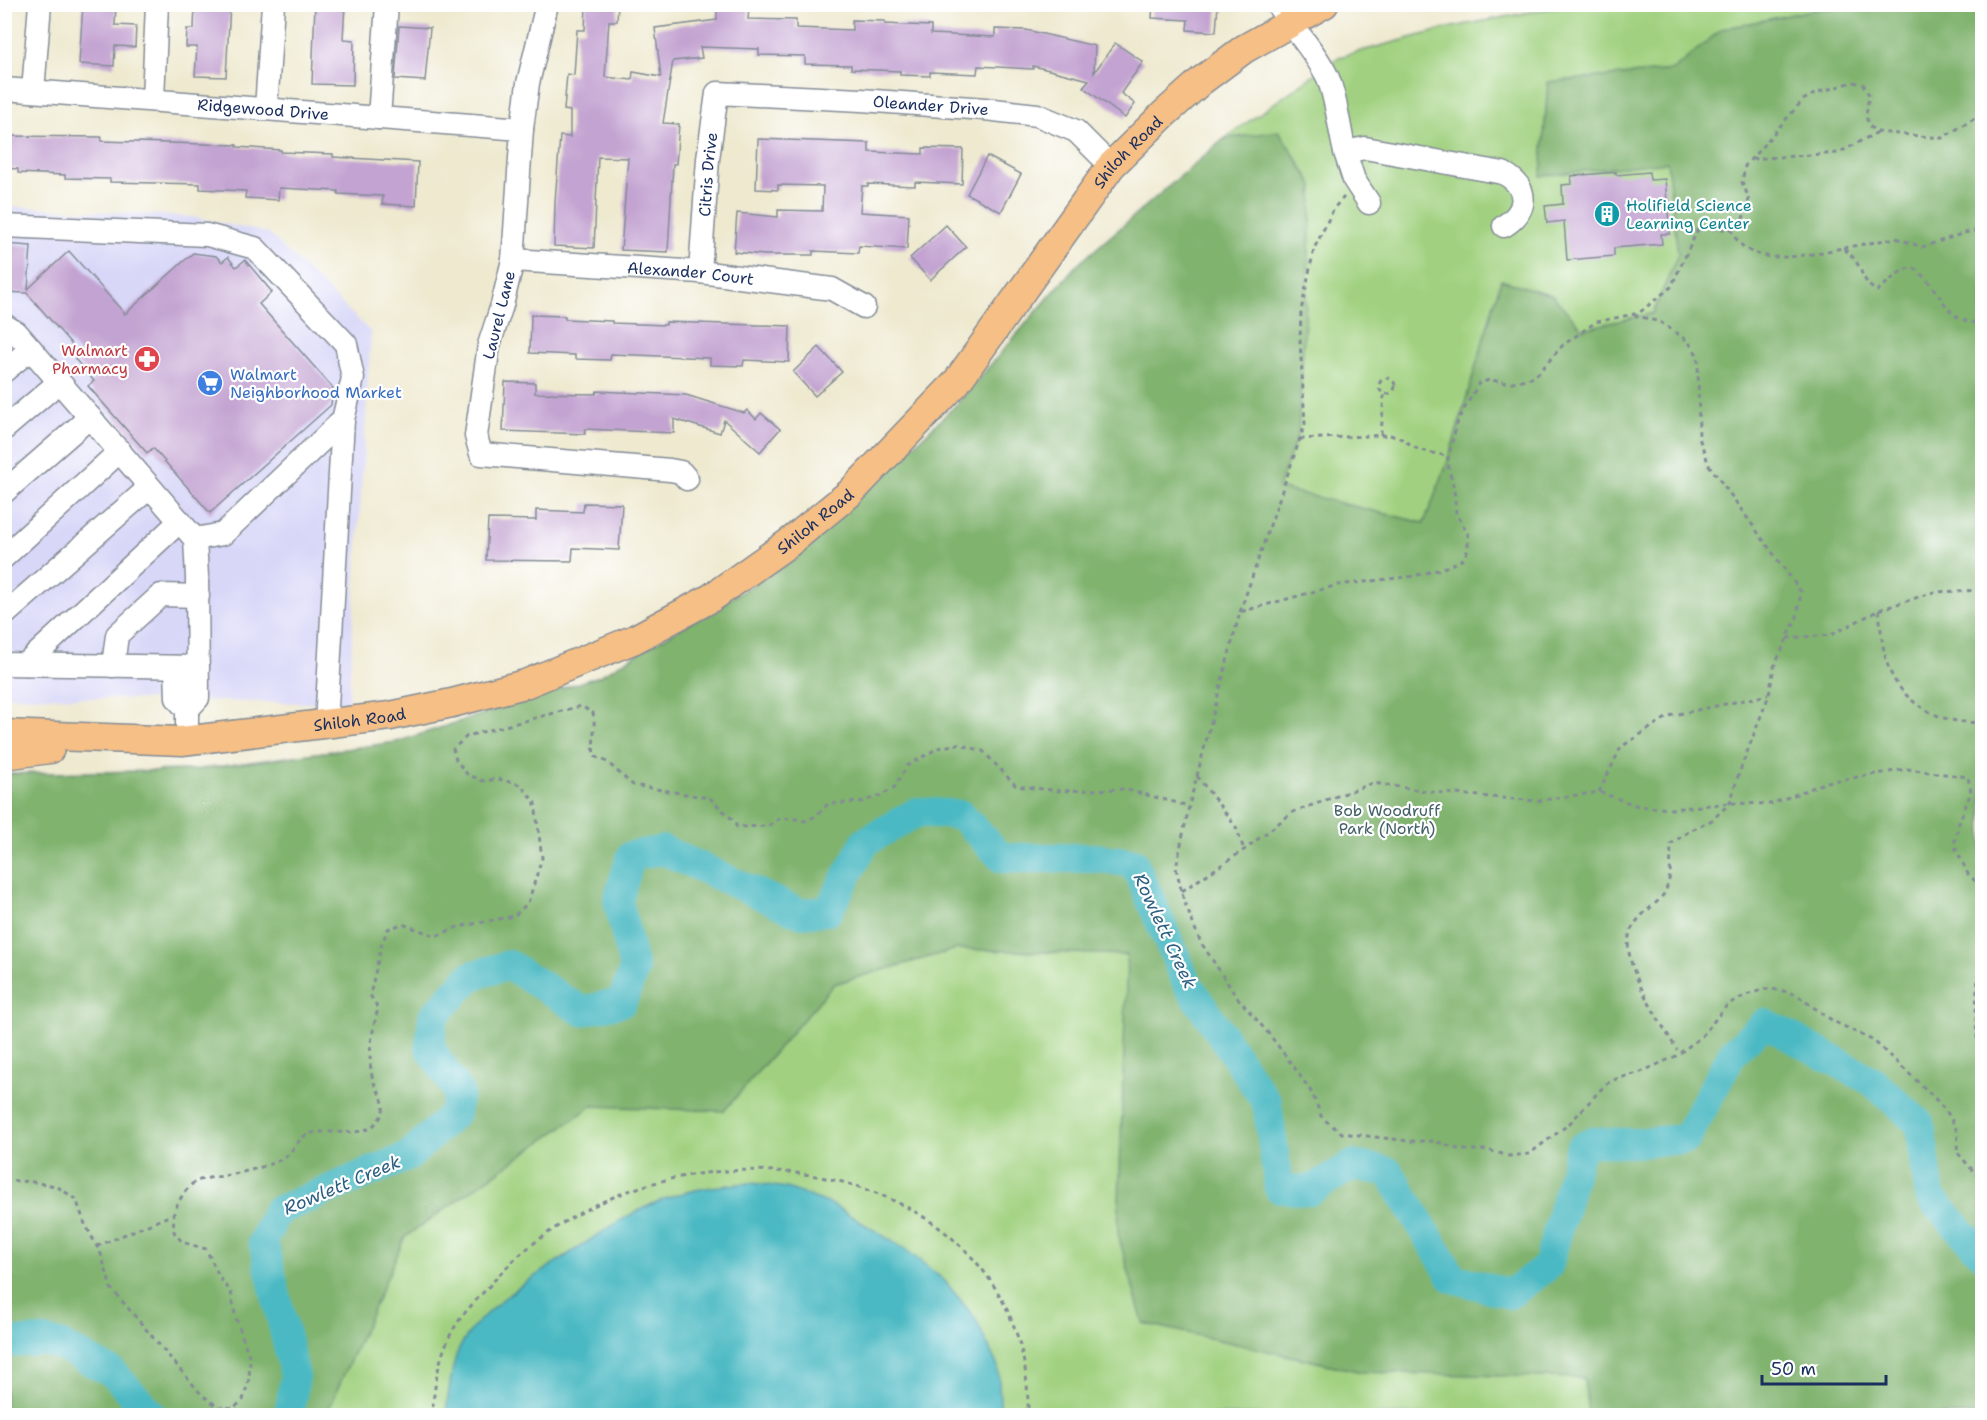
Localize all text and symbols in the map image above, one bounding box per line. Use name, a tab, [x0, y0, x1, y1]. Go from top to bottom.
street label: Oleander Drive	[872, 90, 989, 120]
street label: Ridgewood Drive	[197, 93, 330, 125]
street label: Shiloh Road	[1088, 111, 1167, 192]
street label: Citris Drive	[693, 131, 722, 217]
place label: Holifield Science Learning Center	[1626, 195, 1752, 234]
building icon: Holifield Science Learning Center	[1592, 199, 1622, 229]
street label: Alexander Court	[626, 257, 755, 289]
street label: Laurel Lane	[478, 268, 520, 362]
place label: Walmart Pharmacy	[52, 340, 128, 379]
pharmacy icon: Walmart Pharmacy	[132, 344, 162, 374]
place label: Walmart Neighborhood Market	[230, 364, 402, 403]
supermarket icon: Walmart Neighborhood Market	[195, 368, 225, 398]
street label: Shiloh Road	[773, 484, 858, 559]
street label: Shiloh Road	[312, 702, 408, 736]
park label: Bob Woodruff Park (North)	[1334, 800, 1441, 839]
water label: Rowlett Creek	[1128, 869, 1203, 993]
water label: Rowlett Creek	[280, 1149, 405, 1220]
scale bar	[1762, 1348, 1886, 1386]
text: 50 m	[1771, 1357, 1816, 1381]

